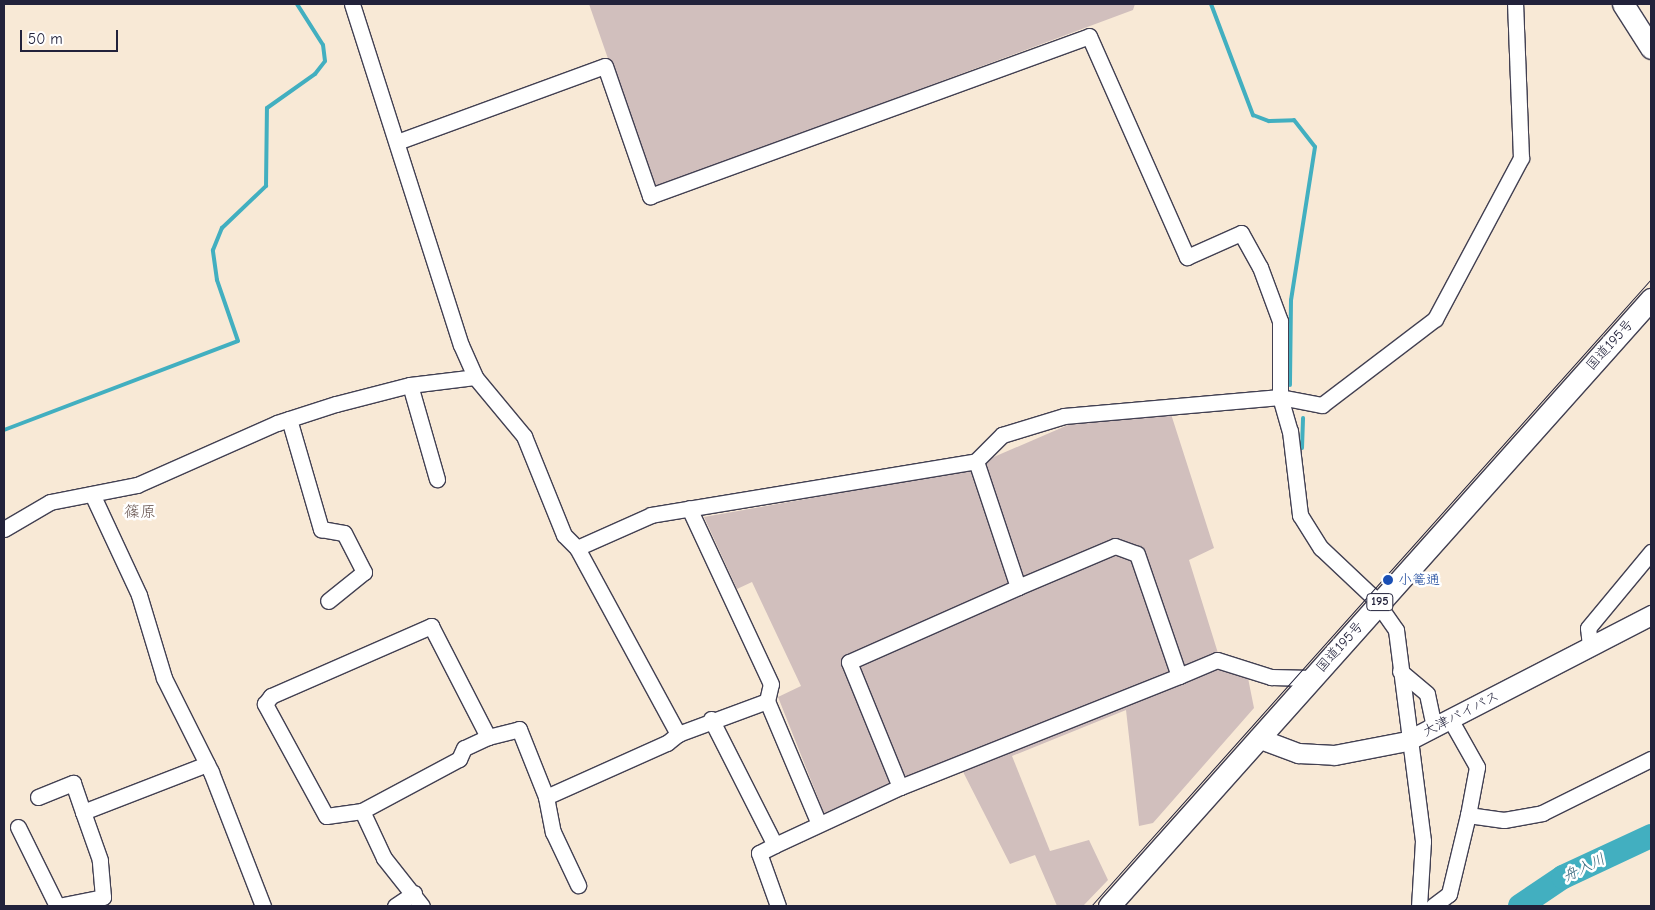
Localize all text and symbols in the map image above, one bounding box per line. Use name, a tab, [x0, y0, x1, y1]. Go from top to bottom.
scale bar	[22, 20, 120, 52]
text: 50 m	[28, 30, 63, 48]
street label: 国道195号	[1583, 316, 1637, 374]
district label: 篠原	[124, 502, 156, 522]
place label: 小篭通	[1398, 572, 1440, 588]
marker: 小篭通	[1382, 574, 1394, 586]
road number: 195	[1366, 592, 1394, 612]
street label: 国道195号	[1313, 618, 1367, 676]
street label: 大津バイパス	[1420, 687, 1502, 741]
water label: 舟入川	[1560, 850, 1608, 886]

